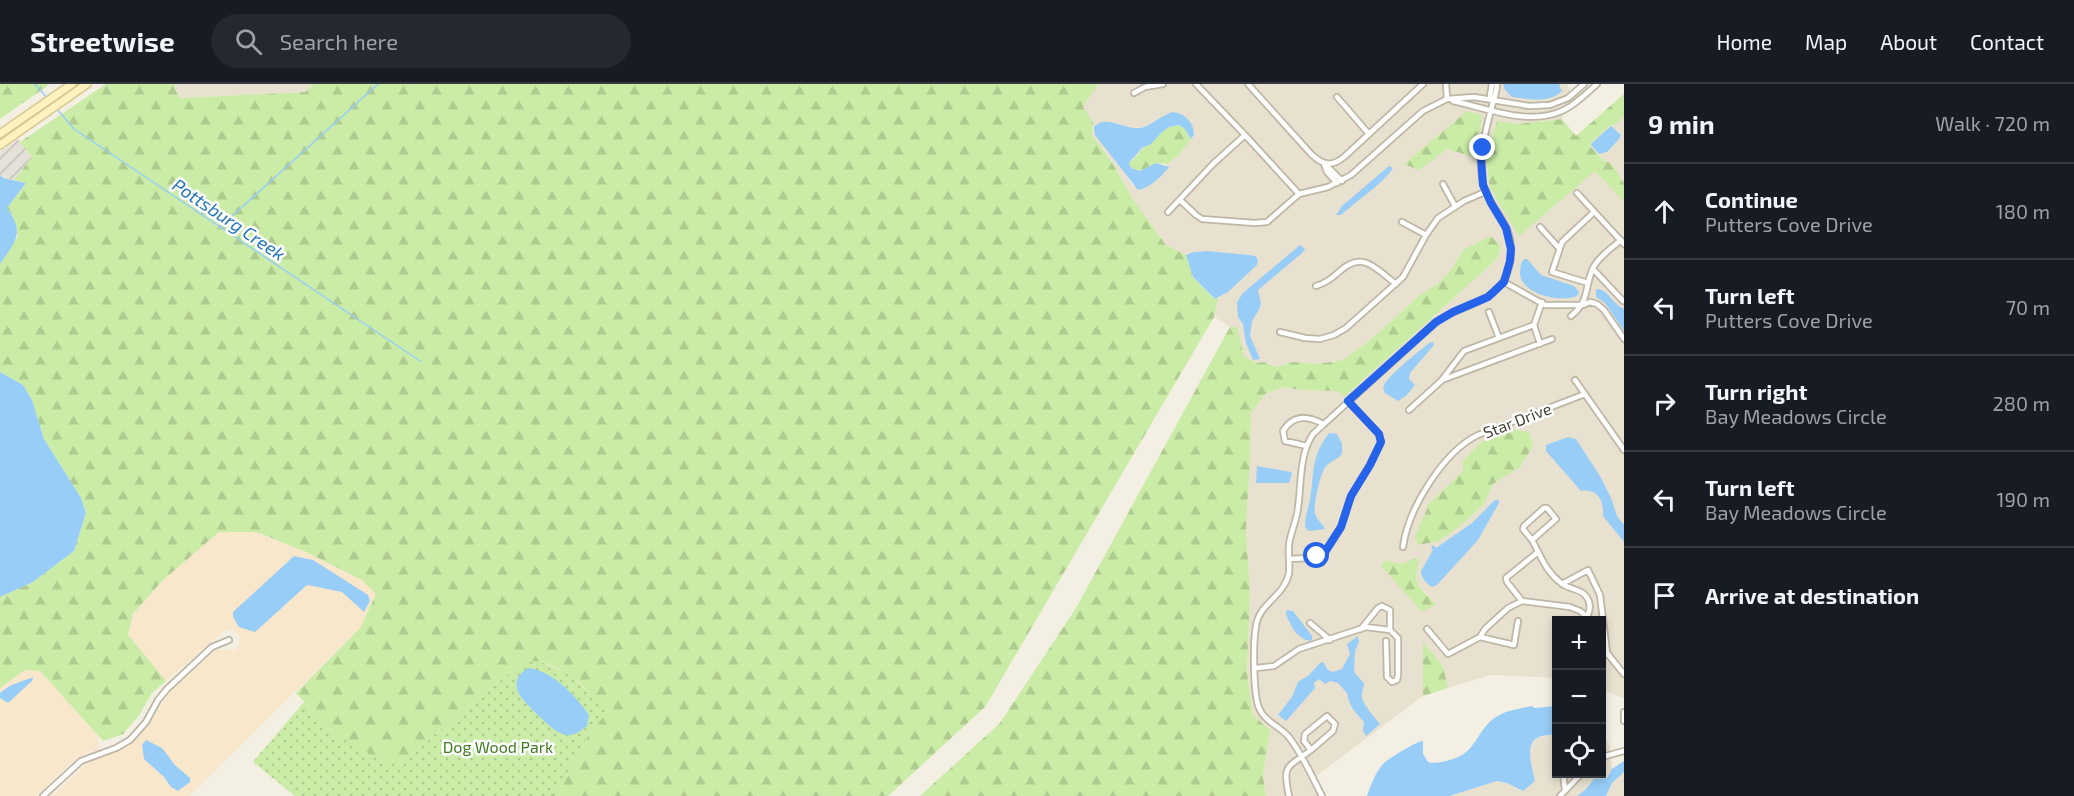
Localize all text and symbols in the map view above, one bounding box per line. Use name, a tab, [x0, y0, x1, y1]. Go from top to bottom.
search box	[211, 14, 631, 68]
text: Streetwise	[30, 24, 175, 58]
icon: search	[232, 25, 265, 58]
text: Search here	[280, 28, 398, 54]
text: Home	[1716, 29, 1772, 54]
text: Map	[1805, 29, 1847, 54]
text: About	[1880, 29, 1937, 54]
text: Contact	[1970, 29, 2044, 54]
text: 9 min	[1648, 108, 1715, 139]
text: Walk · 720 m	[1935, 111, 2050, 135]
route end	[1469, 134, 1495, 160]
water label: Pottsburg Creek	[169, 173, 289, 265]
text: Continue	[1705, 186, 1798, 212]
icon: ahead	[1648, 195, 1681, 228]
text: 180 m	[1996, 199, 2050, 223]
text: Putters Cove Drive	[1705, 212, 1873, 236]
text: Turn left	[1705, 282, 1794, 308]
icon: left	[1648, 291, 1681, 324]
text: 70 m	[2006, 295, 2050, 319]
text: Putters Cove Drive	[1705, 308, 1873, 332]
text: Turn right	[1705, 378, 1807, 404]
icon: right	[1648, 387, 1681, 420]
text: 280 m	[1993, 391, 2050, 415]
street label: Star Drive	[1480, 398, 1554, 442]
text: Bay Meadows Circle	[1705, 404, 1887, 428]
text: Turn left	[1705, 474, 1794, 500]
icon: left	[1648, 483, 1681, 516]
text: 190 m	[1997, 487, 2050, 511]
text: Bay Meadows Circle	[1705, 500, 1887, 524]
route start	[1303, 542, 1329, 568]
icon: arrive	[1648, 579, 1681, 612]
text: Arrive at destination	[1705, 582, 1919, 608]
map controls	[1552, 616, 1606, 778]
button: +	[1552, 616, 1606, 670]
button: −	[1552, 670, 1606, 724]
button: locate	[1552, 724, 1606, 778]
park label: Dog Wood Park	[443, 737, 553, 756]

